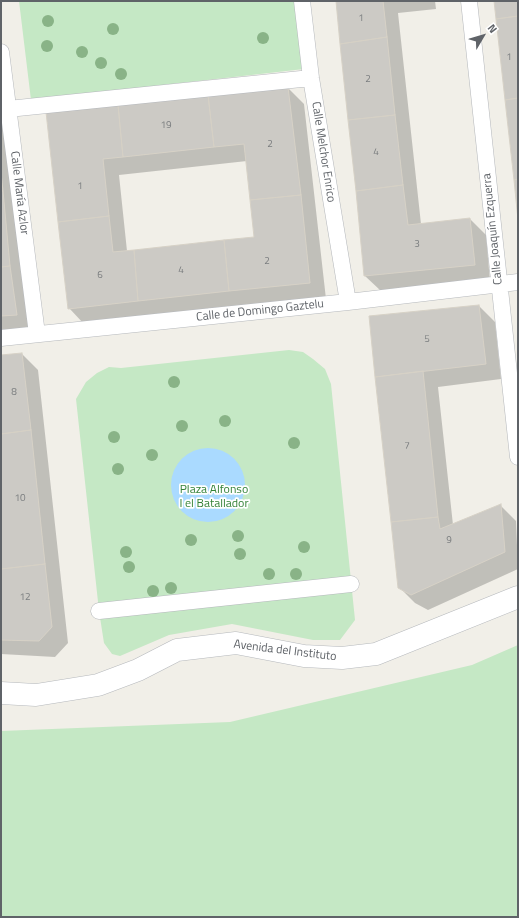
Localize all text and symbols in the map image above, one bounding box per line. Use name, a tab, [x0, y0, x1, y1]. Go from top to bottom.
house number: 1	[358, 13, 364, 25]
north arrow	[463, 16, 503, 56]
text: N	[484, 21, 501, 37]
house number: 1	[506, 52, 512, 64]
house number: 2	[365, 74, 371, 86]
street label: Calle Melchor Enrico	[308, 101, 338, 203]
house number: 19	[160, 120, 172, 132]
house number: 2	[267, 139, 273, 151]
house number: 4	[373, 147, 379, 159]
street label: Calle María Azlor	[7, 150, 31, 236]
street label: Calle Joaquín Ezquerra	[480, 173, 506, 285]
house number: 1	[77, 181, 83, 193]
house number: 3	[414, 239, 420, 251]
house number: 2	[264, 256, 270, 268]
house number: 4	[178, 265, 184, 277]
house number: 6	[97, 270, 103, 282]
street label: Calle de Domingo Gaztelu	[195, 297, 325, 325]
house number: 5	[424, 334, 430, 346]
house number: 8	[11, 387, 17, 399]
house number: 7	[404, 441, 410, 453]
park label: Plaza Alfonso I el Batallador	[179, 483, 249, 511]
house number: 10	[14, 493, 26, 505]
house number: 9	[446, 535, 452, 547]
house number: 12	[19, 592, 31, 604]
street label: Avenida del Instituto	[233, 638, 337, 664]

